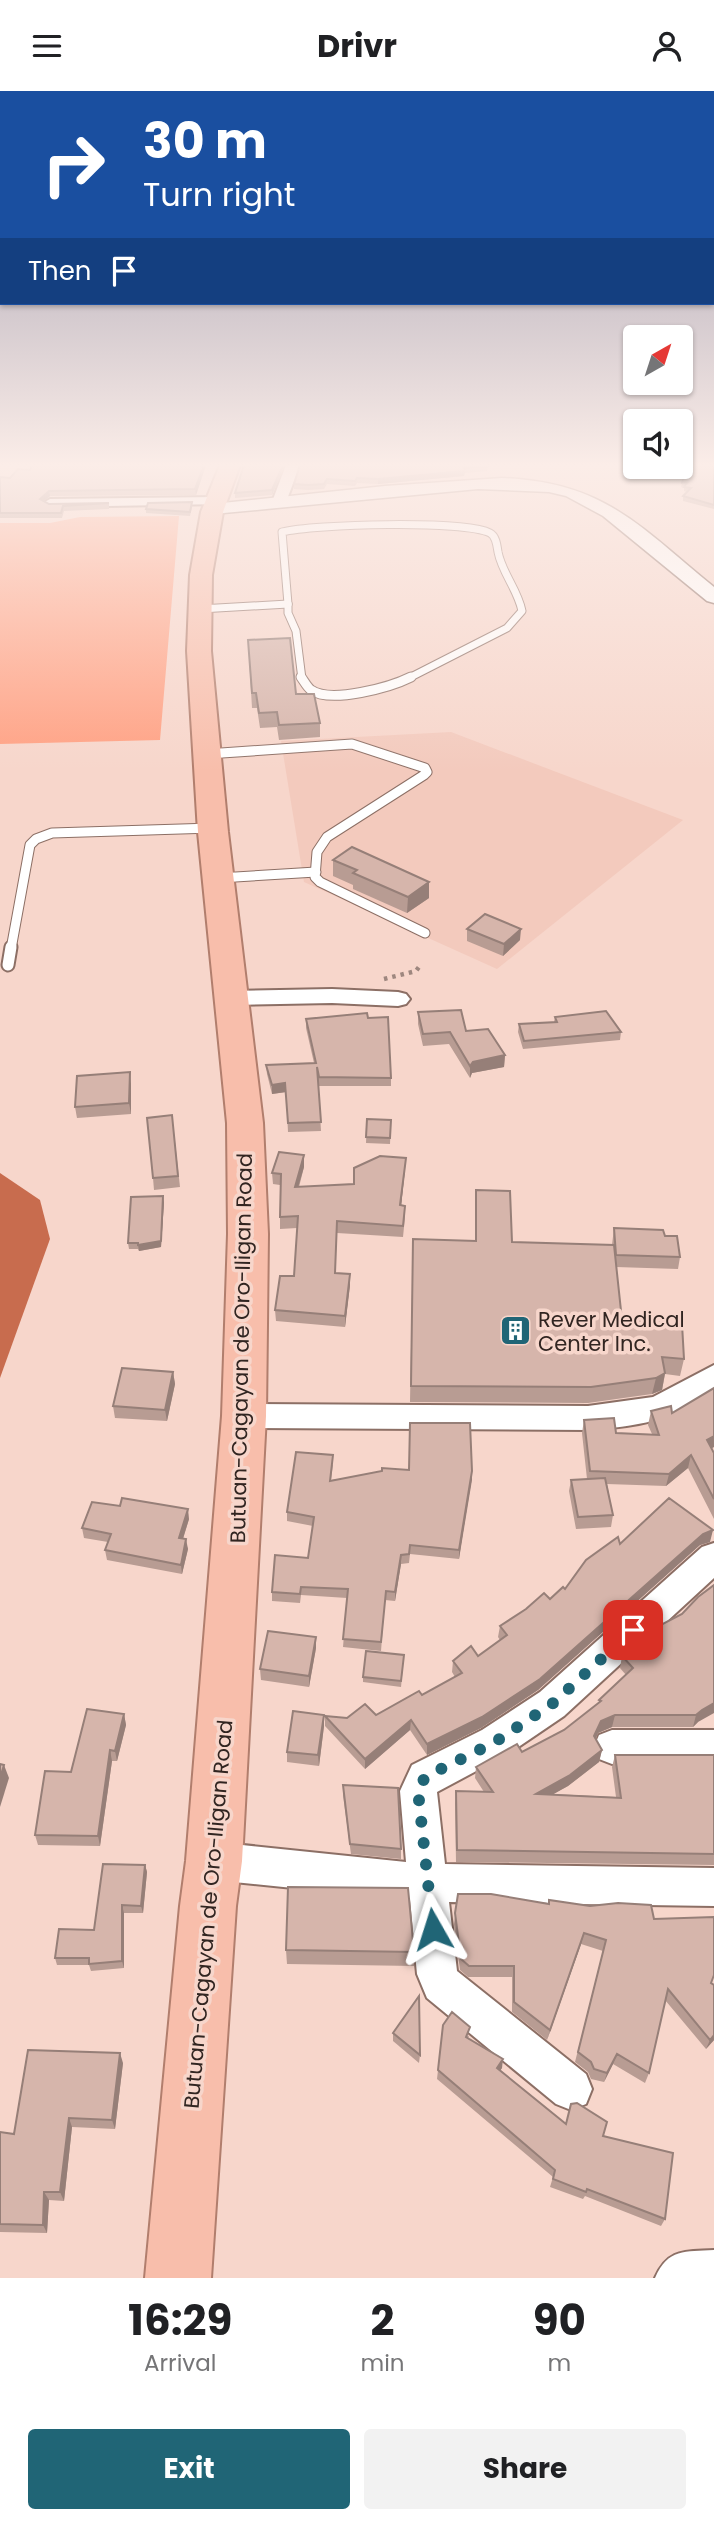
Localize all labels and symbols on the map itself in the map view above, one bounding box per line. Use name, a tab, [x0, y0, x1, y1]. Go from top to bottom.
north arrow	[623, 325, 693, 395]
street label: Butuan-Cagayan de Oro-Iligan Road	[223, 1153, 259, 1543]
place label: Rever Medical Center Inc.	[538, 1305, 685, 1358]
building icon: Rever Medical Center Inc.	[498, 1314, 532, 1348]
pin	[603, 1600, 663, 1660]
street label: Butuan-Cagayan de Oro-Iligan Road	[177, 1718, 239, 2110]
position arrow	[396, 1892, 470, 1966]

